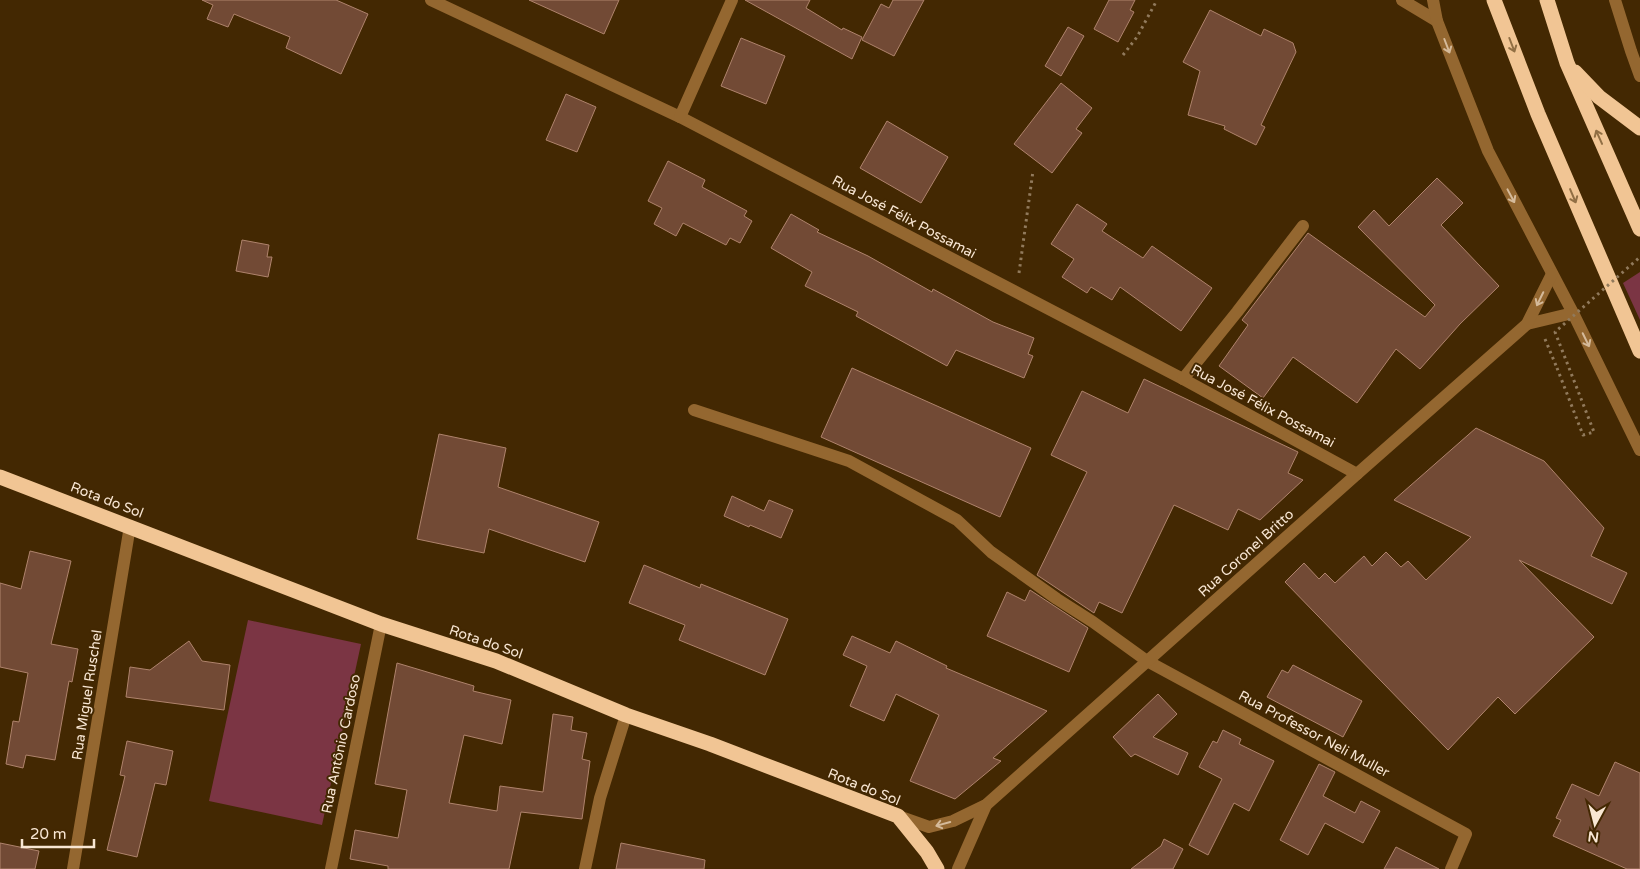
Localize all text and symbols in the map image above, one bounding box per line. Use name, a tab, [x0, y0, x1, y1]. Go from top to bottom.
one-way arrow	[1508, 38, 1517, 53]
one-way arrow	[1444, 39, 1453, 54]
one-way arrow	[1594, 130, 1604, 145]
street label: Rua José Félix Possamai	[829, 172, 979, 262]
one-way arrow	[1507, 188, 1517, 202]
one-way arrow	[1569, 188, 1579, 203]
one-way arrow	[1535, 291, 1544, 306]
one-way arrow	[1582, 332, 1591, 347]
street label: Rua José Félix Possamai	[1188, 361, 1338, 451]
street label: Rota do Sol	[68, 478, 146, 522]
street label: Rua Coronel Britto	[1195, 506, 1297, 600]
street label: Rota do Sol	[447, 621, 525, 663]
street label: Rua Miguel Ruschel	[68, 629, 106, 761]
street label: Rua Antônio Cardoso	[318, 673, 364, 815]
street label: Rua Professor Neli Muller	[1236, 687, 1393, 781]
street label: Rota do Sol	[825, 765, 903, 809]
north arrow	[1570, 799, 1620, 849]
scale bar	[22, 816, 95, 848]
one-way arrow	[935, 820, 951, 829]
text: 20 m	[30, 825, 67, 843]
text: N	[1587, 827, 1600, 846]

